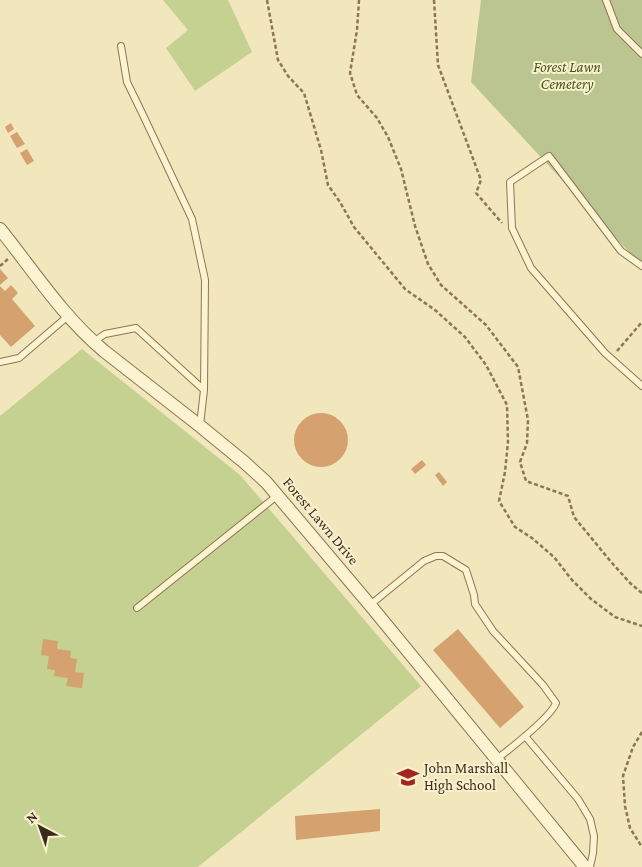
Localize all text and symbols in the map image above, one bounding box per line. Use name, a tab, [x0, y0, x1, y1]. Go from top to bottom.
park label: Forest Lawn Cemetery	[533, 59, 601, 93]
street label: Forest Lawn Drive	[280, 474, 362, 568]
place label: John Marshall High School	[422, 760, 508, 794]
school or university icon: John Marshall High School	[395, 764, 421, 790]
north arrow	[15, 802, 65, 852]
text: N	[23, 808, 41, 826]

